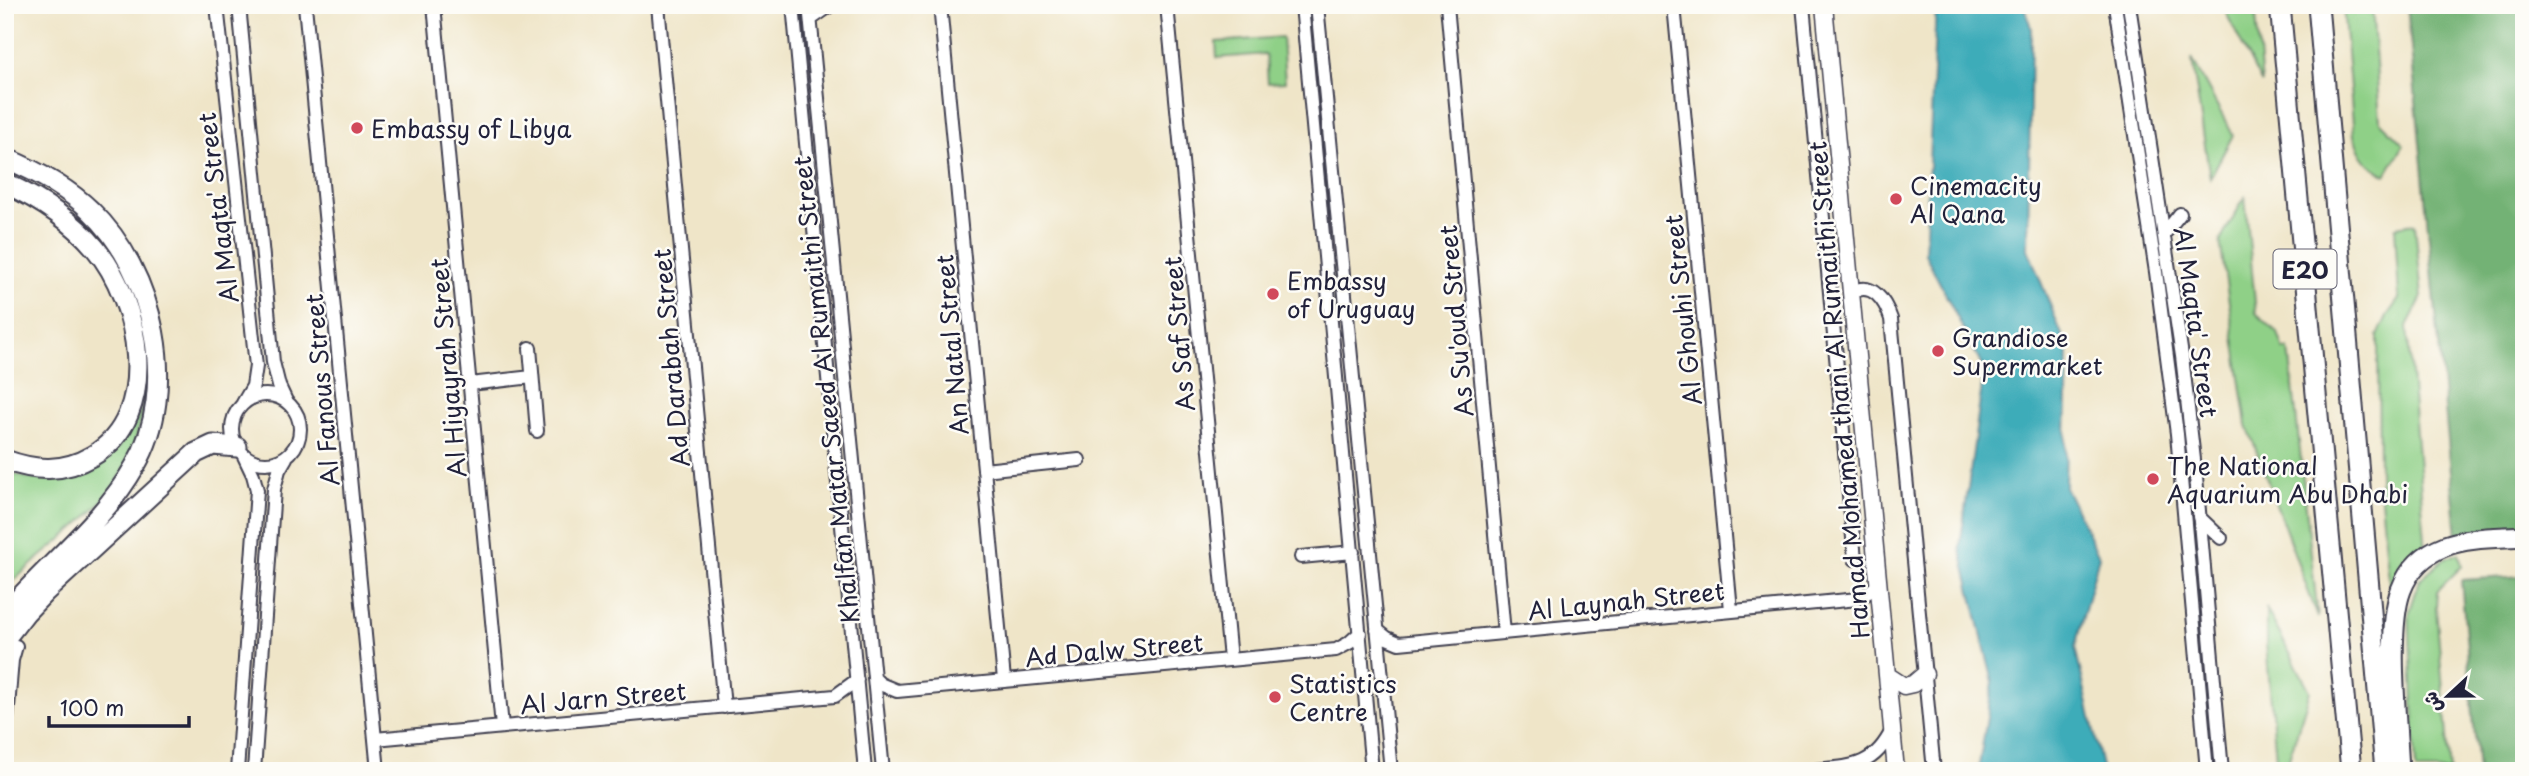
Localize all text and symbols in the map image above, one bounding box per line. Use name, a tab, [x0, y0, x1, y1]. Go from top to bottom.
street label: Al Maqta' Street	[187, 110, 247, 305]
place label: Embassy of Libya	[371, 110, 572, 146]
marker: Embassy of Libya	[349, 120, 365, 136]
street label: Hamad Mohamed thani Al Rumaithi Street	[1798, 140, 1878, 640]
street label: Khalfan Matar Saeed Al Rumaithi Street	[783, 154, 867, 626]
place label: Cinemacity Al Qana	[1910, 167, 2042, 231]
marker: Cinemacity Al Qana	[1888, 191, 1904, 207]
street label: Al Ghouhi Street	[1654, 213, 1710, 407]
street label: As Su'oud Street	[1429, 223, 1481, 418]
street label: Al Maqta' Street	[2166, 225, 2228, 420]
street label: Ad Darabah Street	[643, 247, 697, 469]
road number: E20	[2274, 250, 2336, 288]
street label: An Natal Street	[925, 253, 977, 437]
street label: As Saf Street	[1153, 255, 1203, 413]
street label: Al Hiyayrah Street	[419, 257, 475, 479]
place label: Embassy of Uruguay	[1287, 262, 1416, 326]
marker: Embassy of Uruguay	[1265, 286, 1281, 302]
street label: Al Fanous Street	[295, 292, 347, 488]
place label: Grandiose Supermarket	[1952, 319, 2103, 383]
marker: Grandiose Supermarket	[1930, 343, 1946, 359]
place label: The National Aquarium Abu Dhabi	[2167, 447, 2408, 511]
marker: The National Aquarium Abu Dhabi	[2145, 471, 2161, 487]
street label: Al Laynah Street	[1526, 572, 1726, 628]
street label: Ad Dalw Street	[1023, 623, 1205, 675]
north arrow	[2414, 660, 2484, 730]
place label: Statistics Centre	[1289, 665, 1397, 729]
street label: Al Jarn Street	[518, 672, 688, 722]
scale bar	[49, 685, 189, 729]
text: ش	[2414, 688, 2448, 718]
marker: Statistics Centre	[1267, 689, 1283, 705]
text: 100 m	[60, 691, 124, 723]

